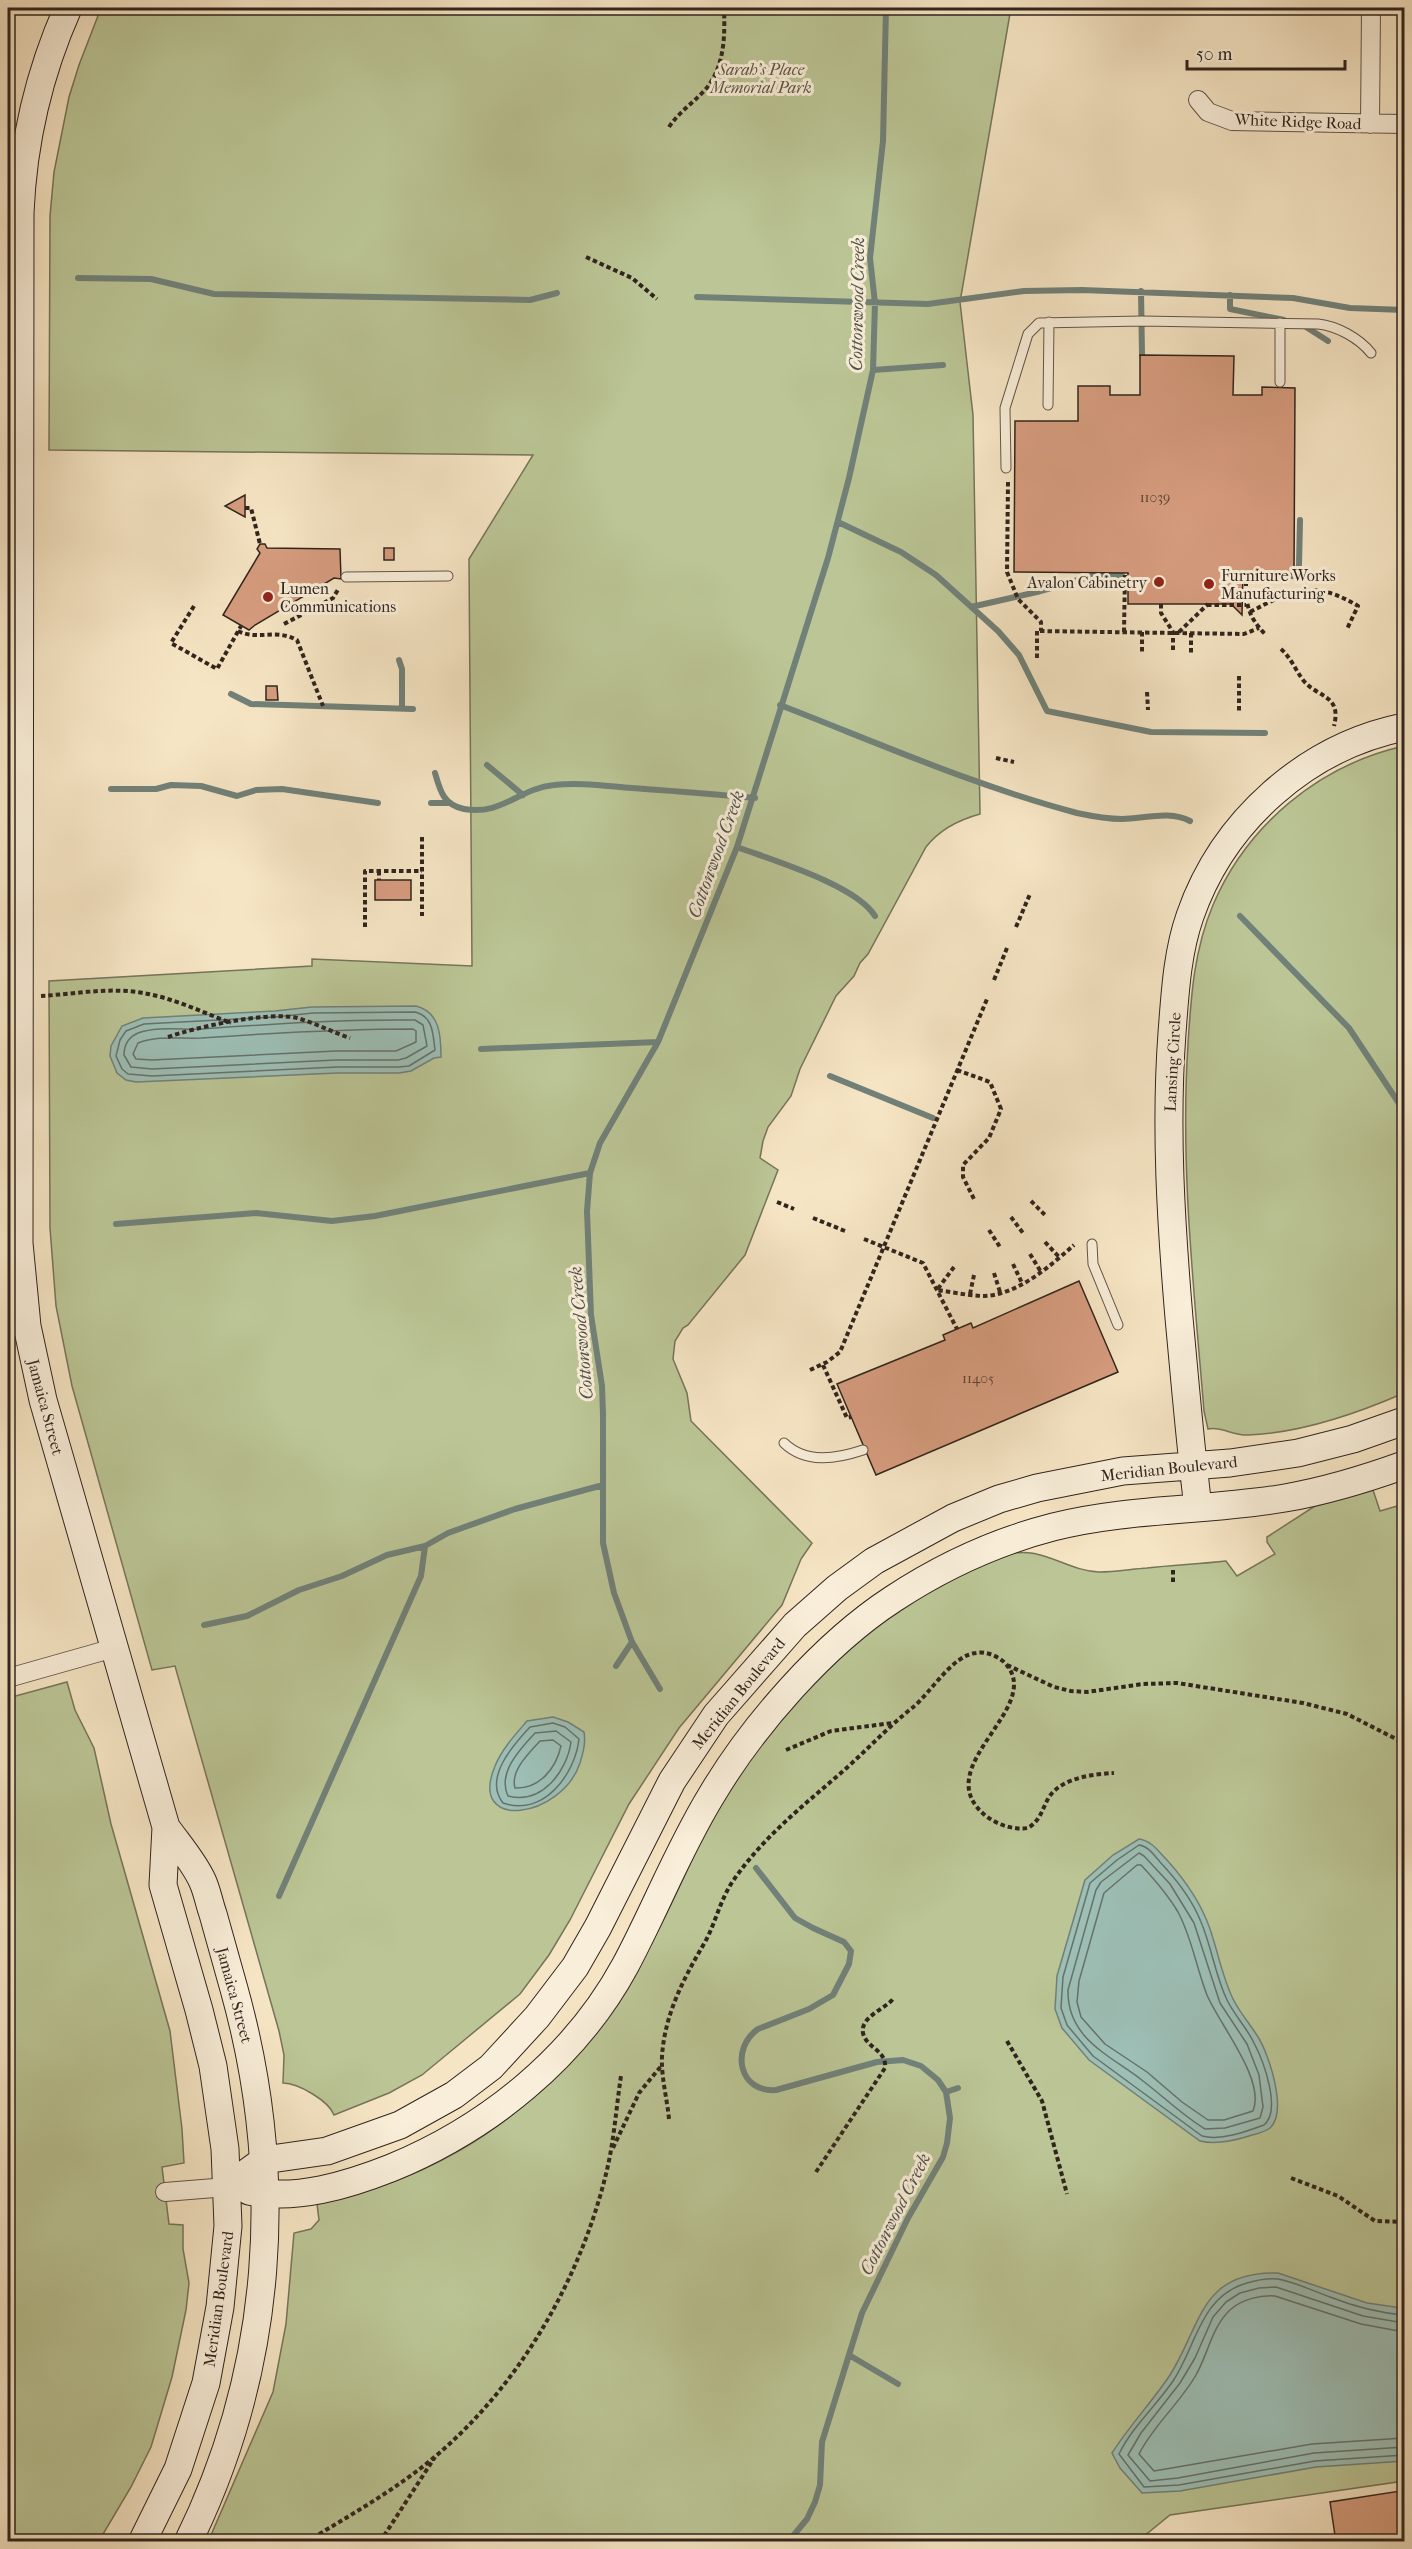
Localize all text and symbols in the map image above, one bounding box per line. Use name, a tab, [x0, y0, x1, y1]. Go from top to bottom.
scale bar	[1187, 33, 1344, 71]
text: 50 m	[1196, 44, 1233, 65]
park label: Sarah's Place Memorial Park	[709, 60, 812, 97]
street label: White Ridge Road	[1233, 110, 1362, 133]
water label: Cottonwood Creek	[846, 237, 869, 371]
house number: 11039	[1140, 489, 1170, 506]
place label: Furniture Works Manufacturing	[1221, 566, 1336, 603]
place label: Avalon Cabinetry	[1026, 573, 1147, 592]
marker: Avalon Cabinetry	[1152, 575, 1166, 589]
marker: Furniture Works Manufacturing	[1202, 577, 1216, 591]
place label: Lumen Communications	[280, 579, 396, 616]
marker: Lumen Communications	[261, 590, 275, 604]
water label: Cottonwood Creek	[684, 788, 749, 921]
street label: Lansing Circle	[1160, 1012, 1185, 1112]
water label: Cottonwood Creek	[565, 1265, 598, 1400]
street label: Jamaica Street	[23, 1355, 68, 1457]
house number: 11405	[962, 1370, 994, 1387]
street label: Meridian Boulevard	[1100, 1452, 1239, 1485]
street label: Meridian Boulevard	[688, 1634, 789, 1753]
street label: Jamaica Street	[212, 1943, 257, 2045]
water label: Cottonwood Creek	[856, 2150, 935, 2279]
street label: Meridian Boulevard	[200, 2229, 238, 2368]

